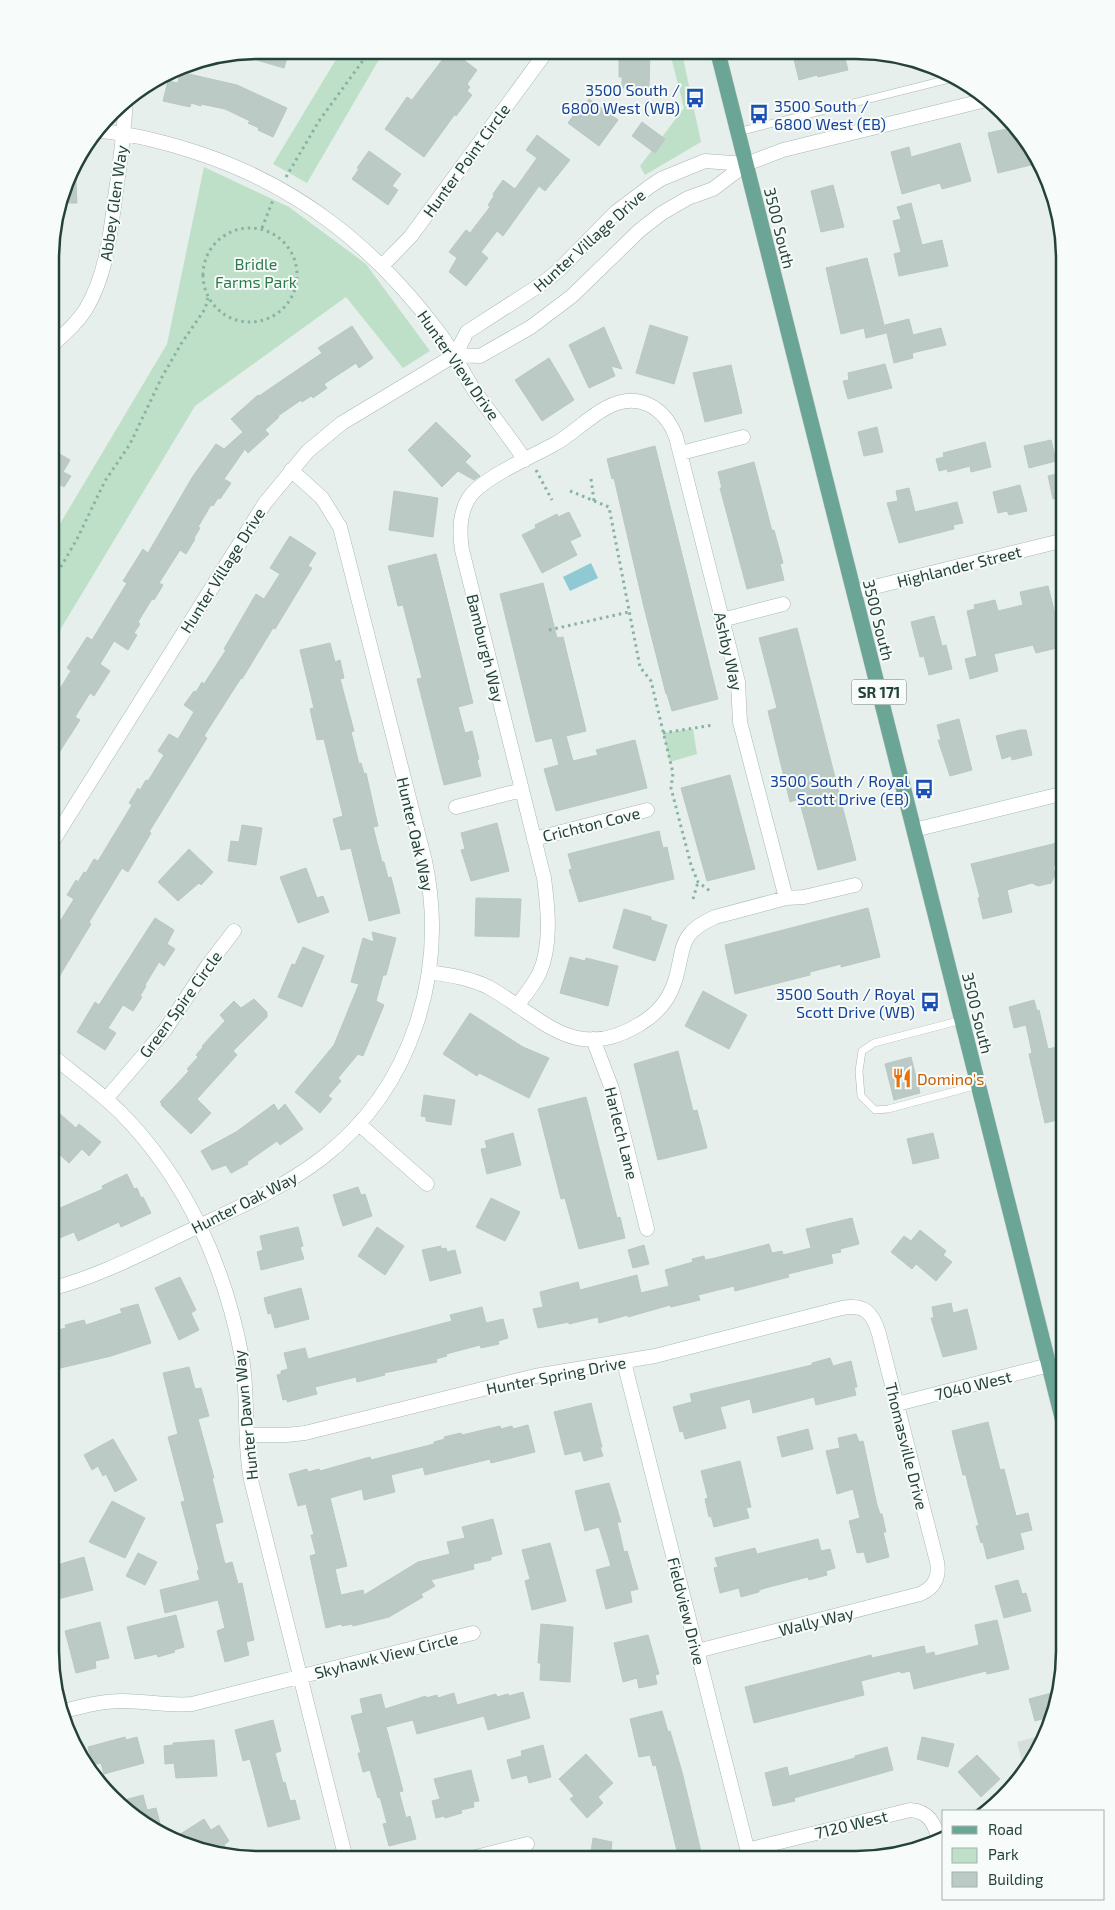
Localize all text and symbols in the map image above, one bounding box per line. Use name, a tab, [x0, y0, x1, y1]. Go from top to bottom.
place label: 3500 South / 6800 West (WB)	[561, 80, 680, 117]
bus stop icon: 3500 South / 6800 West (WB)	[684, 87, 706, 109]
place label: 3500 South / 6800 West (EB)	[774, 96, 886, 133]
street label: Hunter Point Circle	[419, 100, 513, 220]
bus stop icon: 3500 South / 6800 West (EB)	[748, 103, 770, 125]
street label: Abbey Glen Way	[95, 143, 131, 262]
street label: Hunter Village Drive	[529, 185, 649, 295]
street label: 3500 South	[761, 185, 799, 271]
park label: Bridle Farms Park	[215, 254, 297, 291]
street label: Hunter View Drive	[414, 306, 504, 424]
street label: Hunter Village Drive	[176, 504, 268, 636]
street label: Highlander Street	[895, 541, 1023, 591]
street label: 3500 South	[860, 577, 898, 663]
street label: Bamburgh Way	[463, 592, 509, 705]
street label: Ashby Way	[711, 610, 747, 693]
road number: SR 171	[852, 680, 906, 704]
place label: 3500 South / Royal Scott Drive (EB)	[770, 771, 909, 808]
street label: Hunter Oak Way	[394, 775, 438, 893]
bus stop icon: 3500 South / Royal Scott Drive (EB)	[913, 778, 935, 800]
street label: Crichton Cove	[540, 803, 642, 845]
street label: Green Spire Circle	[135, 947, 225, 1061]
street label: 3500 South	[959, 970, 997, 1056]
place label: 3500 South / Royal Scott Drive (WB)	[776, 984, 915, 1021]
bus stop icon: 3500 South / Royal Scott Drive (WB)	[919, 991, 941, 1013]
restaurant icon: Domino's	[891, 1067, 913, 1089]
place label: Domino's	[917, 1069, 984, 1088]
street label: Harlech Lane	[601, 1085, 643, 1181]
street label: Hunter Oak Way	[188, 1167, 301, 1237]
street label: Hunter Dawn Way	[229, 1348, 261, 1481]
street label: Hunter Spring Drive	[485, 1352, 627, 1398]
street label: 7040 West	[933, 1366, 1013, 1404]
street label: Thomasville Drive	[882, 1380, 932, 1512]
street label: Fieldview Drive	[664, 1555, 710, 1667]
street label: Wally Way	[777, 1602, 856, 1639]
street label: Skyhawk View Circle	[312, 1628, 460, 1682]
street label: 7120 West	[813, 1806, 889, 1842]
legend	[942, 1810, 1105, 1900]
text: Road	[988, 1820, 1023, 1838]
text: Park	[988, 1845, 1019, 1863]
text: Building	[988, 1870, 1044, 1888]

